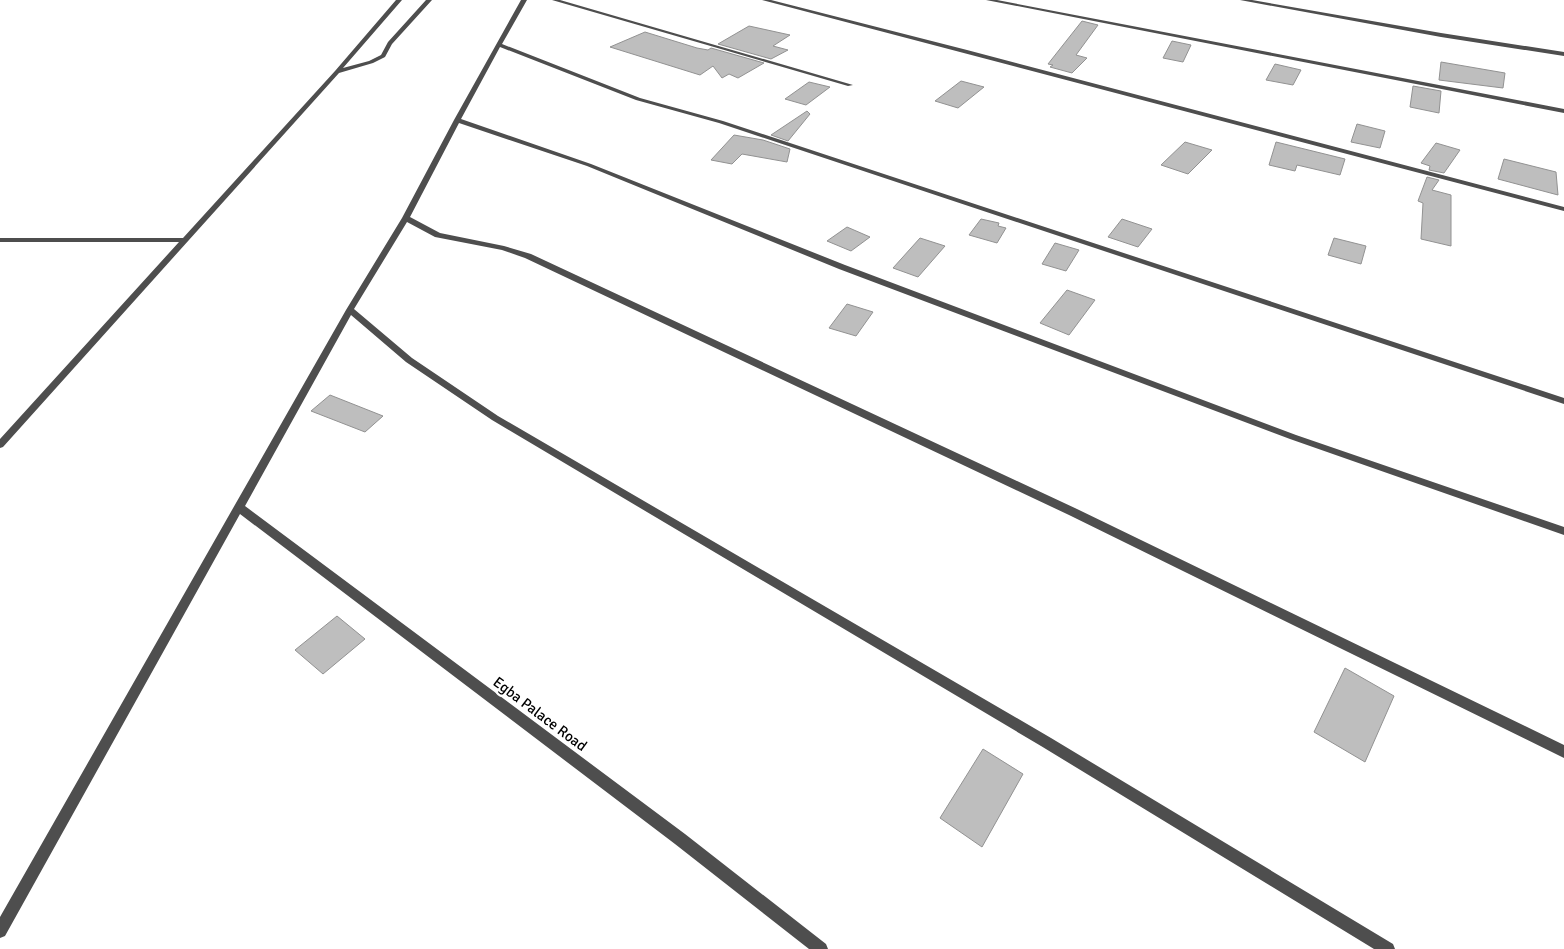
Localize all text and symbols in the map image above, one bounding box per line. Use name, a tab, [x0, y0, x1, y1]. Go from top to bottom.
street label: Egba Palace Road	[490, 673, 590, 755]

